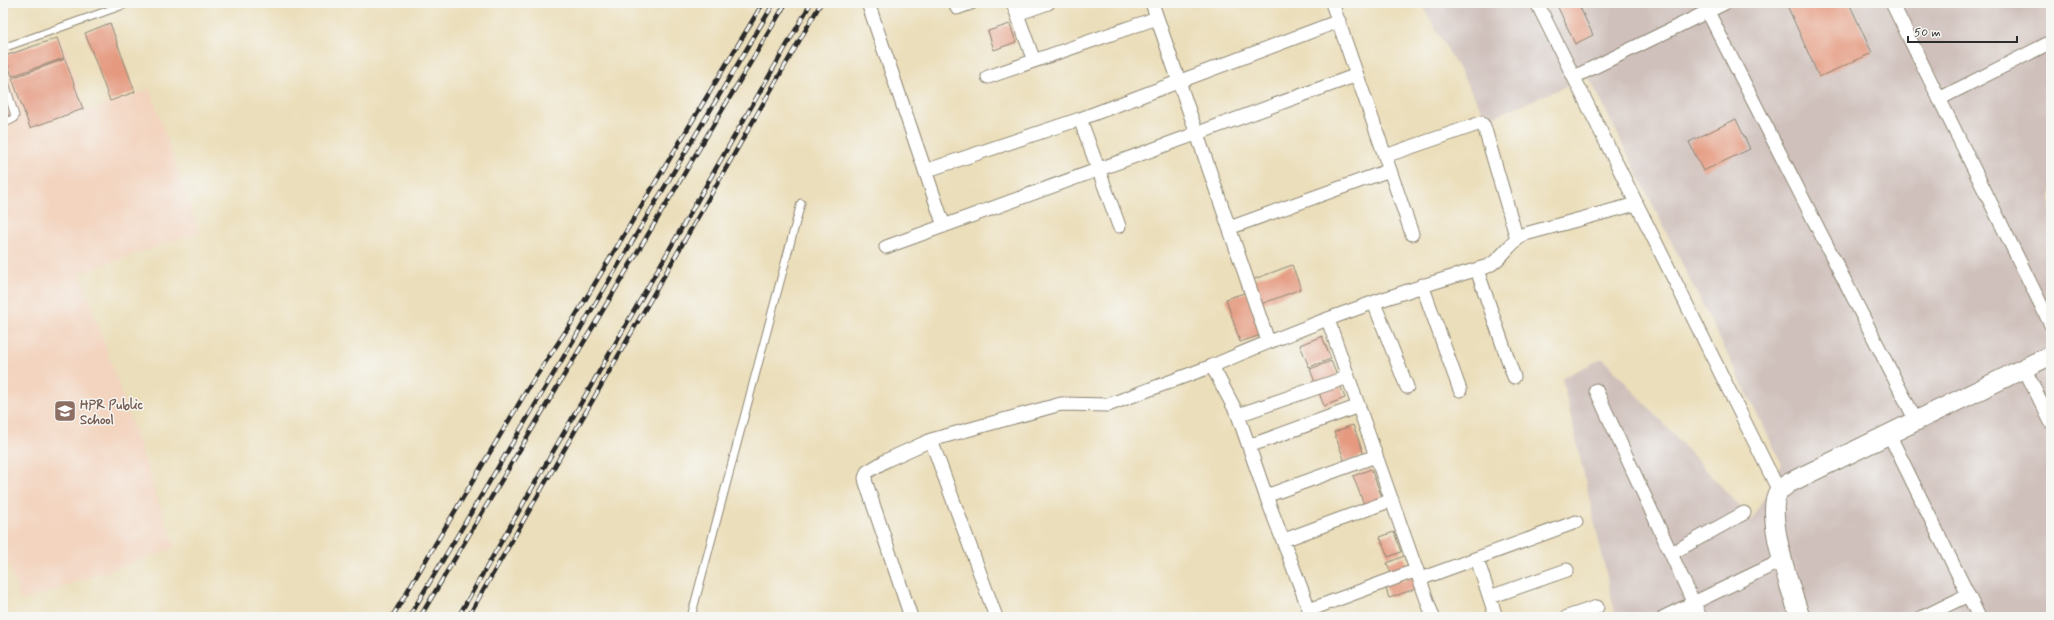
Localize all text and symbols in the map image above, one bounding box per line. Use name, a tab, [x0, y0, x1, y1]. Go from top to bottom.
scale bar	[1908, 18, 2017, 44]
text: 50 m	[1914, 25, 1941, 41]
place label: HPR Public School	[80, 397, 144, 429]
school or university icon: HPR Public School	[52, 398, 78, 424]

